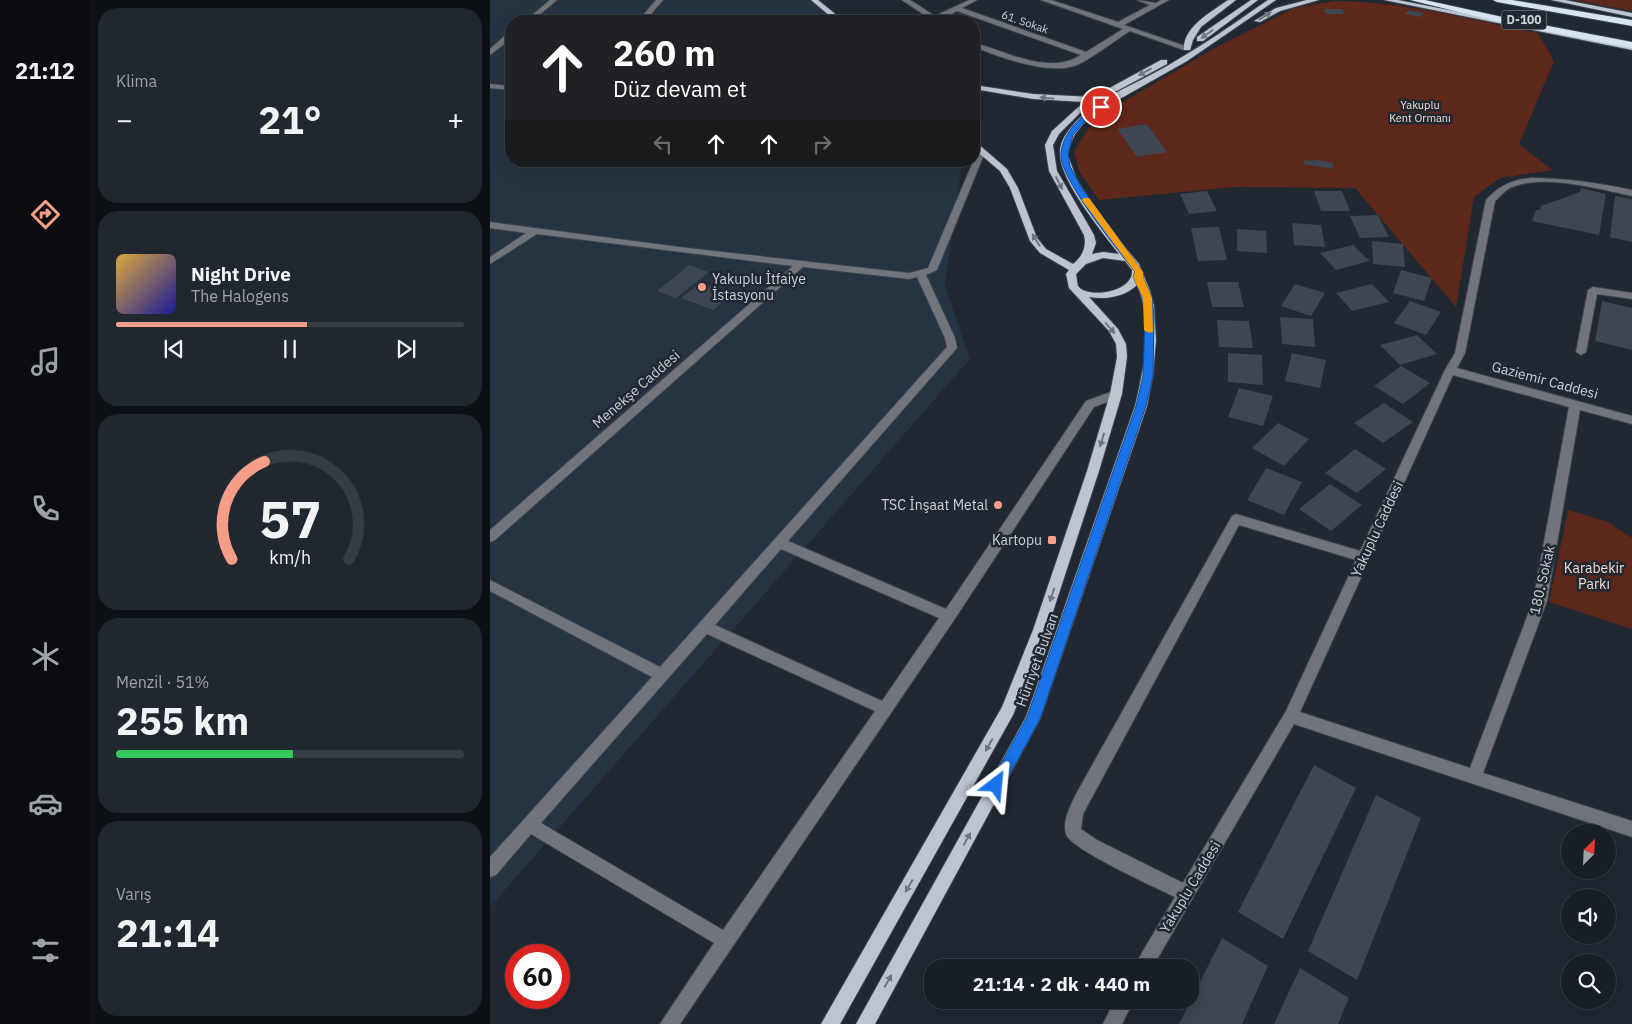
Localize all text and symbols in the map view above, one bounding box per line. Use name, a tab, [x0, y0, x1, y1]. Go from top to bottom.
street label: 61. Sokak	[1000, 7, 1051, 37]
road number: D-100	[1502, 10, 1546, 30]
one-way arrow	[1259, 11, 1272, 21]
one-way arrow	[1200, 29, 1214, 39]
text: 260 m	[613, 30, 716, 76]
icon: ahead	[530, 35, 595, 100]
text: 21:12	[15, 56, 75, 85]
one-way arrow	[1138, 68, 1152, 76]
text: Klima	[116, 71, 157, 91]
text: Düz devam et	[613, 74, 747, 103]
pin	[1080, 86, 1122, 128]
icon: arrive	[1087, 93, 1115, 121]
one-way arrow	[1038, 94, 1054, 102]
text: 21°	[258, 95, 322, 144]
park label: Yakuplu Kent Ormanı	[1389, 98, 1451, 125]
text: −	[116, 101, 133, 138]
text: +	[447, 101, 464, 138]
icon: left	[649, 130, 677, 158]
icon: ahead	[702, 130, 730, 158]
icon: ahead	[755, 130, 783, 158]
icon: right	[808, 130, 836, 158]
one-way arrow	[1055, 175, 1063, 190]
icon: directions	[28, 197, 63, 232]
one-way arrow	[1031, 234, 1040, 247]
text: Night Drive	[191, 262, 291, 286]
place label: Yakuplu İtfaiye İstasyonu	[712, 270, 806, 304]
marker: Yakuplu İtfaiye İstasyonu	[696, 281, 708, 293]
text: The Halogens	[191, 286, 289, 306]
one-way arrow	[1104, 321, 1116, 333]
icon: previous	[160, 335, 188, 363]
icon: pause	[276, 335, 304, 363]
icon: next	[392, 335, 420, 363]
icon: music	[28, 344, 63, 379]
street label: Menekşe Caddesi	[589, 346, 683, 432]
street label: Gaziemir Caddesi	[1490, 357, 1600, 403]
one-way arrow	[1097, 433, 1105, 448]
street label: Yakuplu Caddesi	[1347, 478, 1407, 580]
text: 57	[259, 485, 321, 552]
icon: phone	[28, 491, 63, 526]
place label: TSC İnşaat Metal	[881, 496, 988, 514]
marker: TSC İnşaat Metal	[992, 499, 1004, 511]
place label: Kartopu	[992, 531, 1042, 549]
marker: Kartopu	[1046, 534, 1058, 546]
street label: 180. Sokak	[1525, 543, 1559, 616]
text: km/h	[269, 546, 311, 569]
park label: Karabekir Parkı	[1564, 559, 1624, 593]
one-way arrow	[1047, 588, 1055, 603]
street label: Hürriyet Bulvarı	[1012, 611, 1062, 709]
icon: climate	[28, 639, 63, 674]
text: Menzil · 51%	[116, 672, 209, 692]
text: 255 km	[116, 696, 249, 745]
one-way arrow	[985, 737, 993, 752]
position arrow	[969, 758, 1021, 810]
icon: car	[28, 786, 63, 821]
north arrow	[1561, 824, 1616, 879]
map controls	[1561, 824, 1616, 1009]
one-way arrow	[962, 832, 971, 846]
street label: Yakuplu Caddesi	[1156, 838, 1224, 936]
one-way arrow	[905, 880, 914, 893]
text: Varış	[116, 884, 151, 904]
button: sound	[1561, 889, 1616, 944]
text: 21:14	[116, 908, 220, 957]
icon: filters	[28, 933, 63, 968]
speed limit sign: 60	[505, 944, 570, 1009]
button: search	[1561, 954, 1616, 1009]
text: 21:14 · 2 dk · 440 m	[973, 972, 1150, 996]
one-way arrow	[884, 974, 892, 989]

